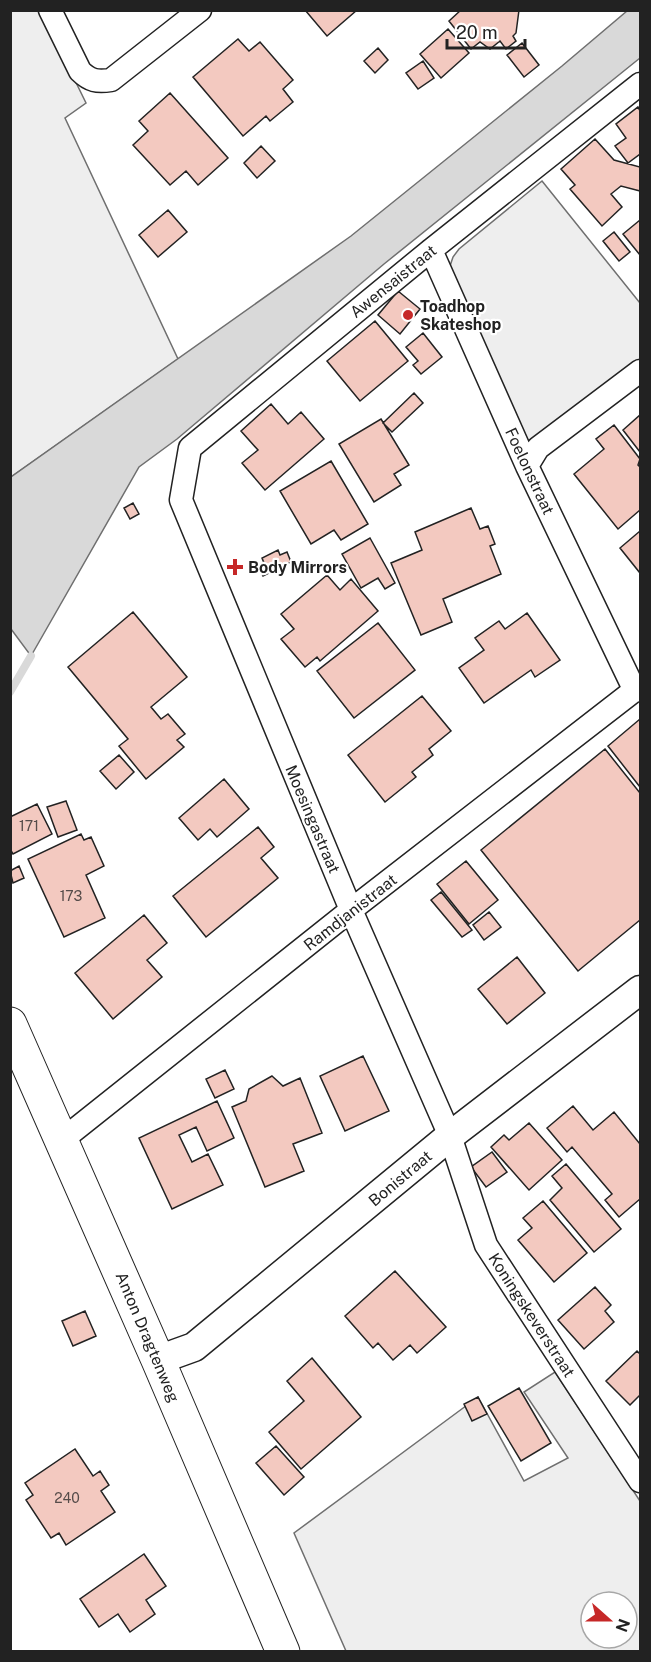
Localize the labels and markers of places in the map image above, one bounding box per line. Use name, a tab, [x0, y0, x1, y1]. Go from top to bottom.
place label: Toadhop Skateshop	[420, 297, 502, 334]
marker: Toadhop Skateshop	[401, 308, 415, 322]
marker: Body Mirrors	[226, 558, 244, 576]
place label: Body Mirrors	[248, 558, 347, 577]

